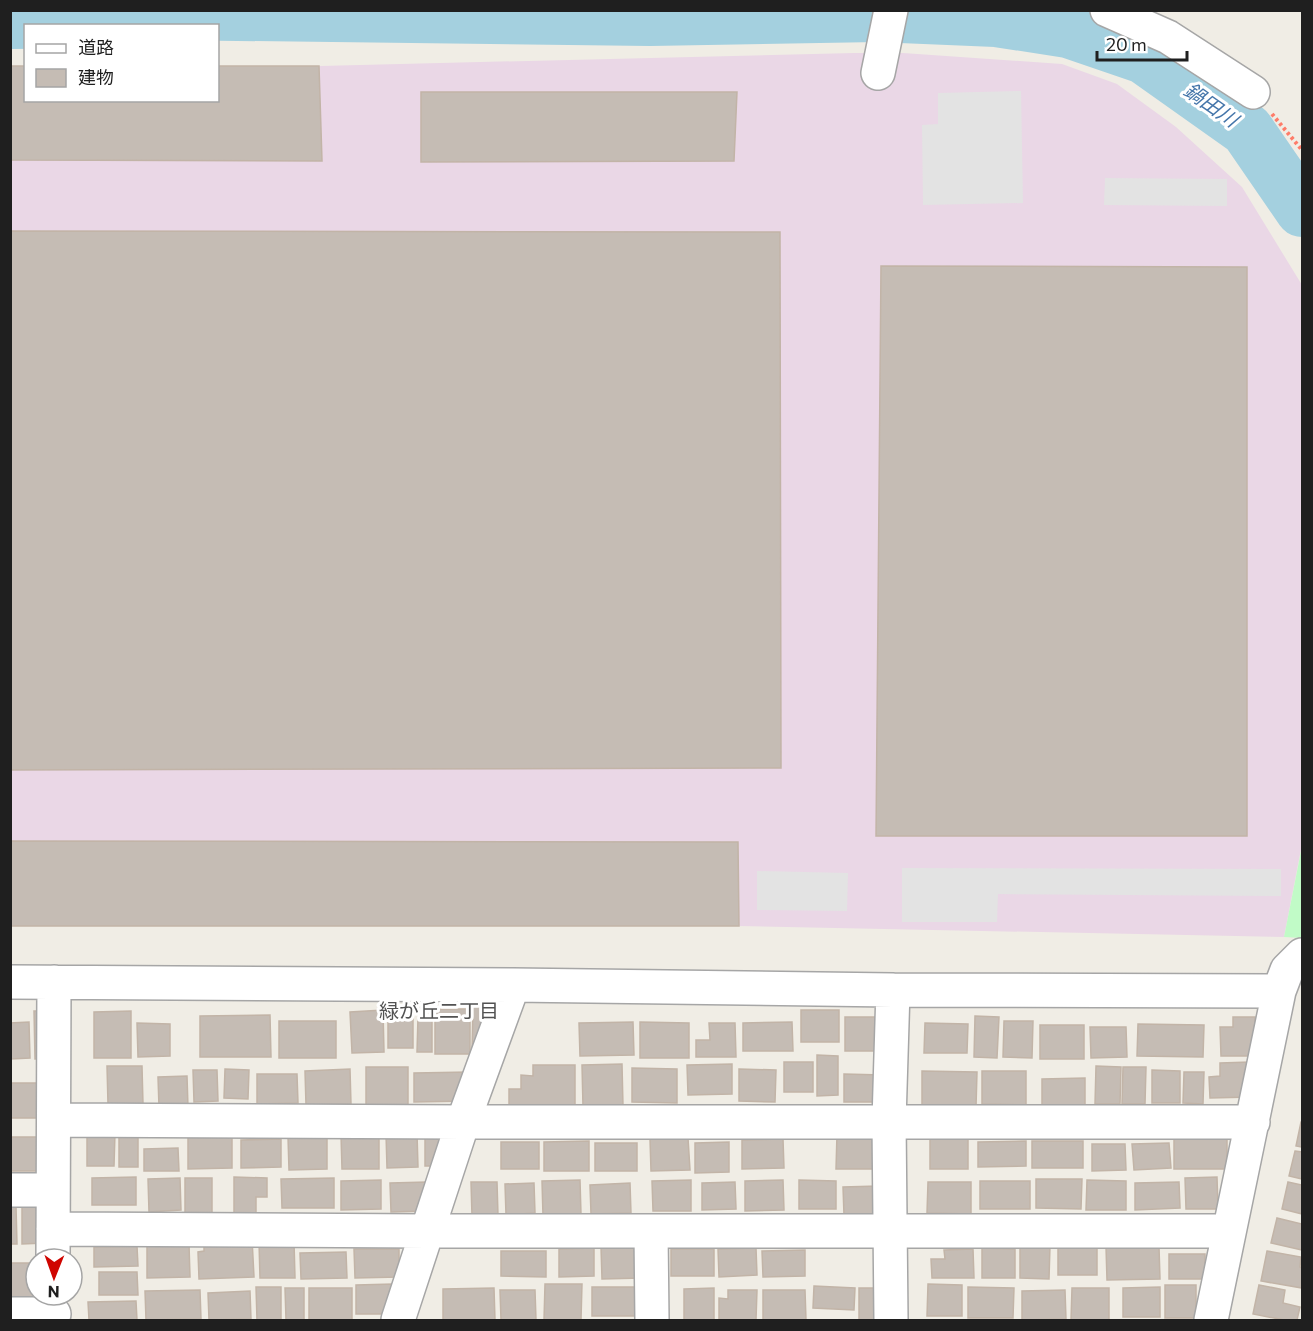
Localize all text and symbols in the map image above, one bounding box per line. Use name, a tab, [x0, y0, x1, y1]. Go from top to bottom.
legend	[24, 24, 219, 102]
scale bar	[1097, 24, 1187, 62]
text: 20 m	[1106, 33, 1147, 55]
text: 道路	[78, 36, 114, 58]
text: 建物	[78, 66, 114, 88]
water label: 鍋田川	[1180, 77, 1245, 132]
district label: 緑が丘二丁目	[379, 998, 499, 1022]
north arrow	[24, 1247, 84, 1307]
text: N	[48, 1283, 60, 1302]

